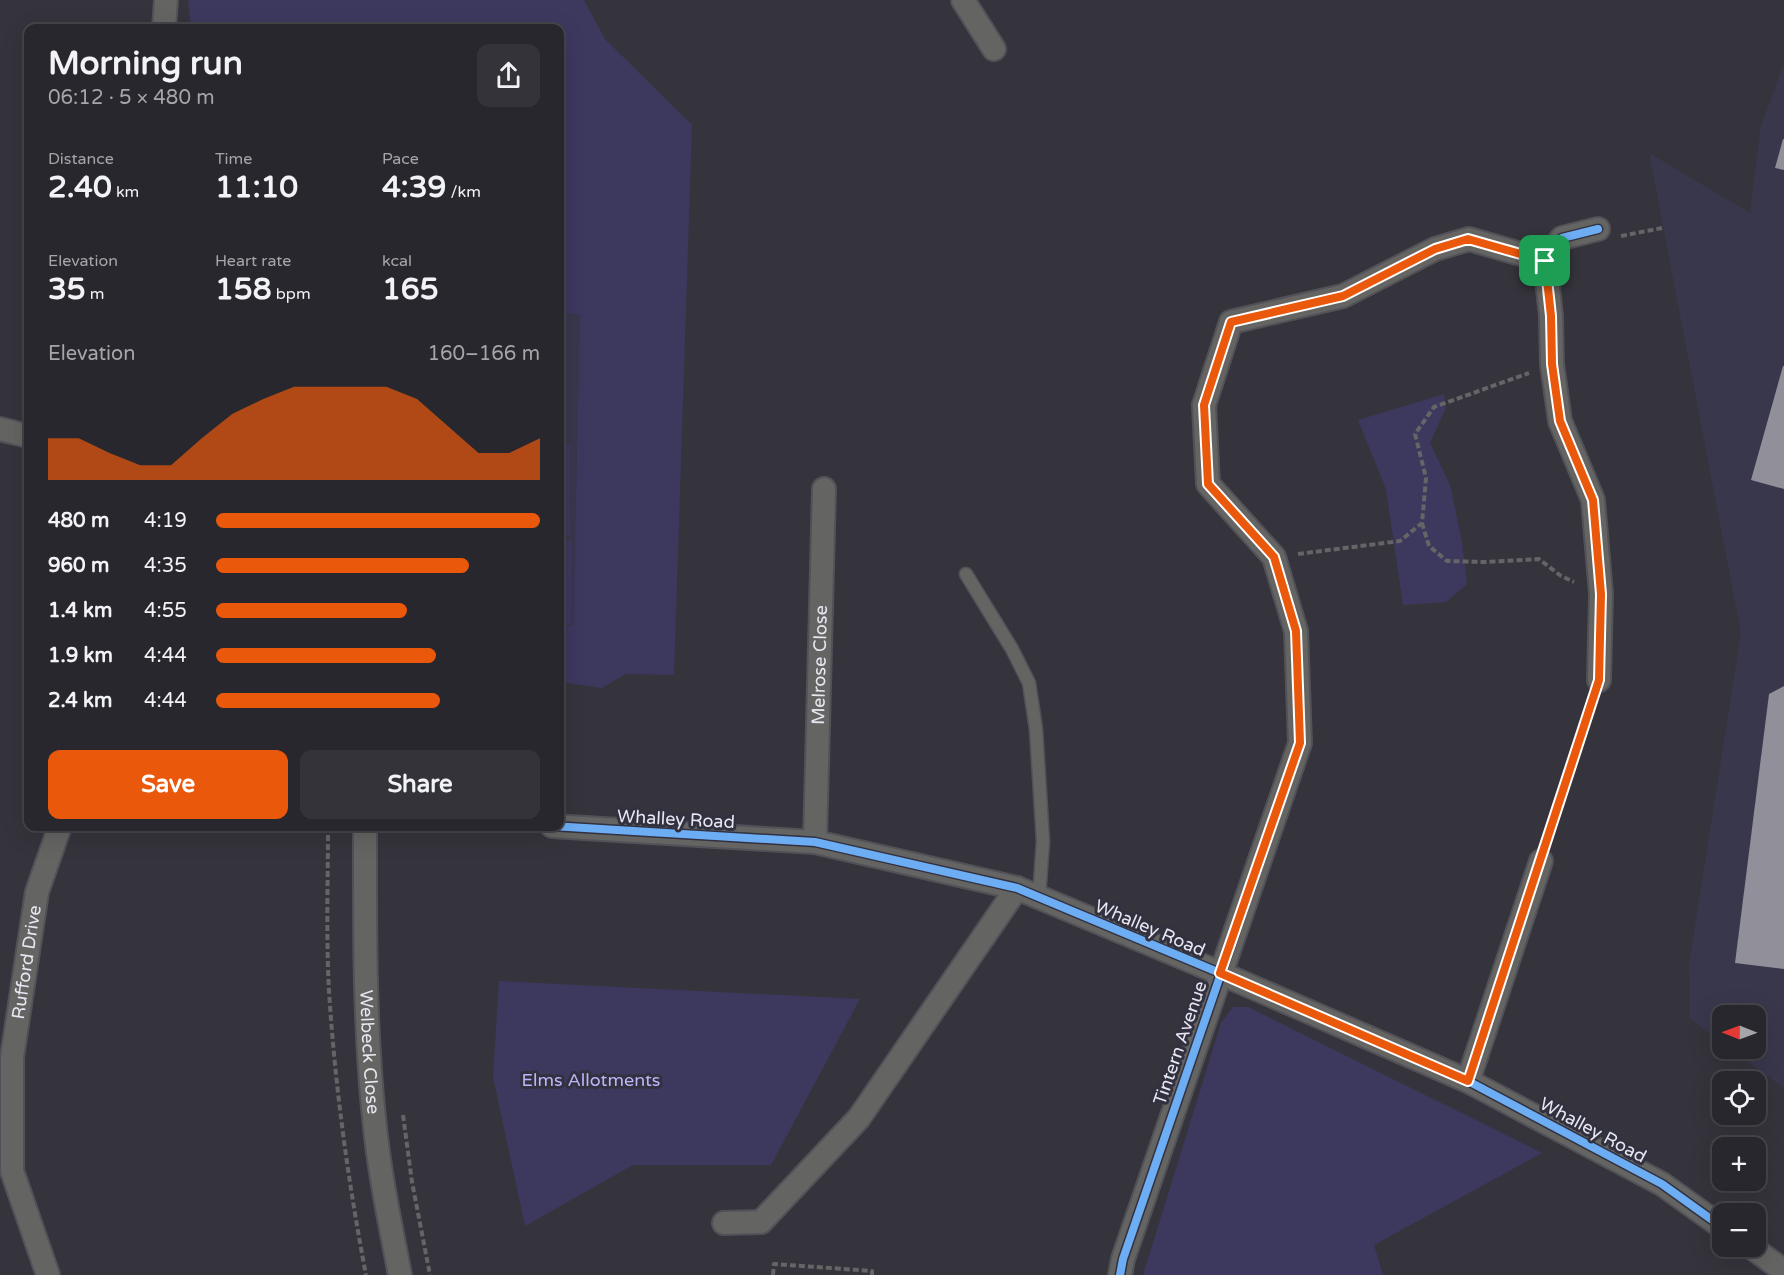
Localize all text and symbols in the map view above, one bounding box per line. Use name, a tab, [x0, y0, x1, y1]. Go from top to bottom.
text: Morning run	[48, 44, 243, 83]
button: share	[477, 44, 540, 107]
text: 06:12 · 5 × 480 m	[48, 86, 215, 110]
text: Distance	[48, 149, 114, 169]
text: Time	[215, 149, 252, 169]
text: Pace	[382, 149, 419, 169]
text: 2.40	[48, 169, 112, 206]
text: 11:10	[215, 169, 298, 206]
text: 4:39	[382, 169, 446, 206]
text: km	[112, 182, 139, 202]
text: /km	[446, 182, 481, 202]
pin	[1519, 235, 1570, 286]
icon: arrive	[1528, 244, 1561, 277]
text: Elevation	[48, 251, 118, 271]
text: Heart rate	[215, 251, 291, 271]
text: kcal	[382, 251, 412, 271]
text: 35	[48, 271, 86, 308]
text: 158	[215, 271, 272, 308]
text: 165	[382, 271, 439, 308]
text: m	[86, 284, 105, 304]
text: bpm	[272, 284, 311, 304]
text: Elevation	[48, 342, 135, 366]
text: 160–166 m	[427, 342, 540, 366]
text: 480 m	[48, 509, 109, 533]
text: 4:19	[144, 509, 187, 533]
text: 960 m	[48, 554, 109, 578]
text: 4:35	[144, 554, 187, 578]
text: 1.4 km	[48, 599, 112, 623]
text: 4:55	[144, 599, 187, 623]
street label: Melrose Close	[807, 605, 832, 725]
text: 1.9 km	[48, 644, 113, 668]
text: 4:44	[144, 644, 187, 668]
text: 2.4 km	[48, 689, 112, 713]
text: 4:44	[144, 689, 187, 713]
button: Save	[48, 750, 288, 819]
button: Share	[300, 750, 540, 819]
street label: Whalley Road	[617, 805, 735, 833]
street label: Whalley Road	[1091, 895, 1209, 961]
street label: Rufford Drive	[7, 904, 46, 1021]
street label: Tintern Avenue	[1148, 978, 1212, 1108]
street label: Welbeck Close	[355, 989, 385, 1115]
north arrow	[1712, 1005, 1766, 1059]
map controls	[1712, 1005, 1766, 1257]
park label: Elms Allotments	[522, 1069, 660, 1091]
button: locate	[1712, 1071, 1766, 1125]
street label: Whalley Road	[1536, 1093, 1650, 1167]
button: +	[1712, 1137, 1766, 1191]
button: −	[1712, 1203, 1766, 1257]

